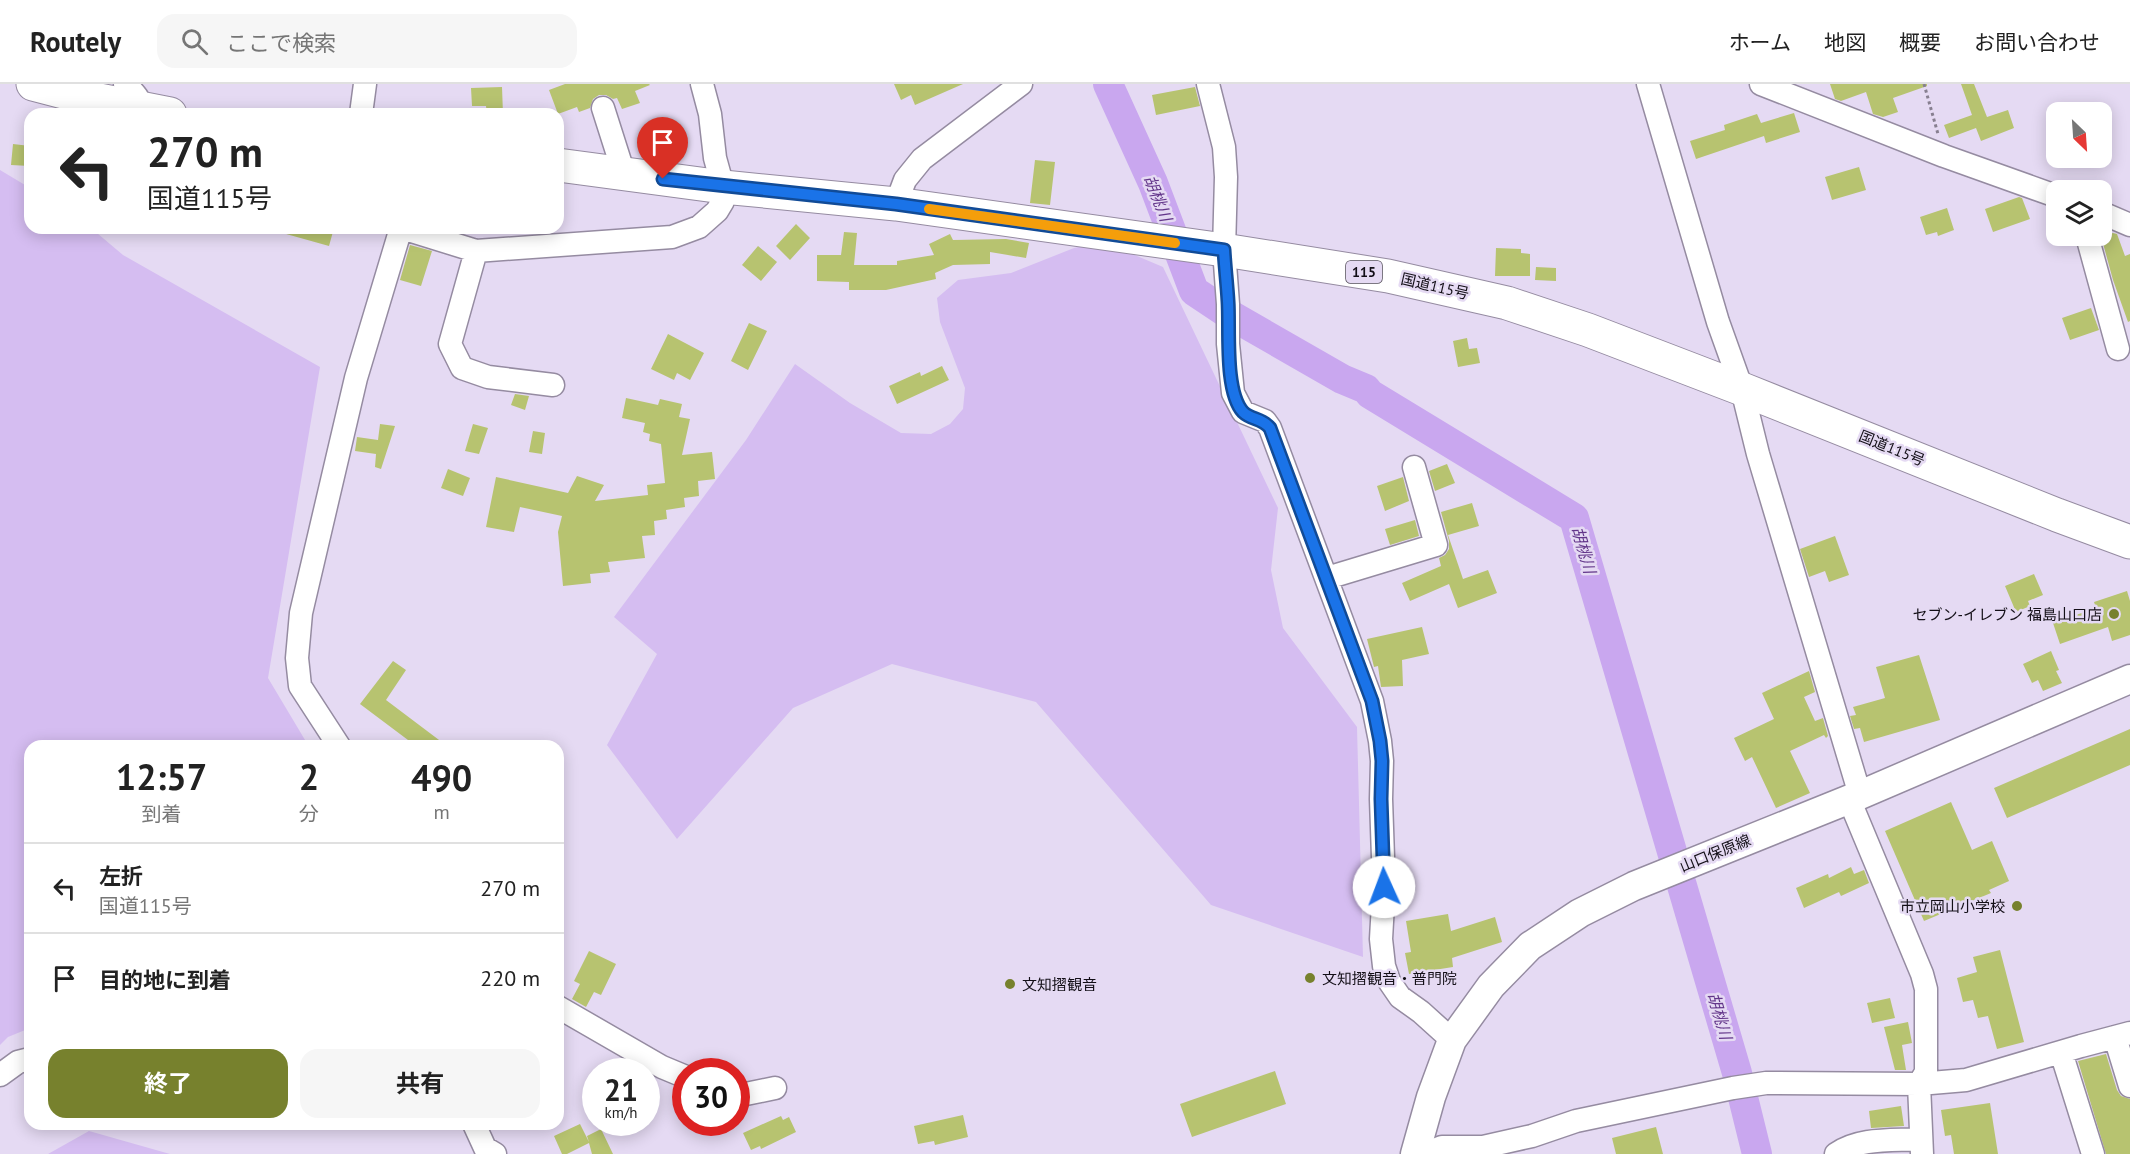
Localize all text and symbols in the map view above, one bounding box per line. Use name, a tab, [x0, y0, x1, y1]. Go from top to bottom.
search box	[157, 14, 577, 68]
text: Routely	[30, 23, 121, 60]
icon: search	[178, 25, 211, 58]
text: ここで検索	[226, 29, 336, 57]
text: ホーム	[1729, 29, 1791, 56]
text: 地図	[1824, 29, 1866, 56]
text: 概要	[1899, 29, 1941, 56]
text: お問い合わせ	[1974, 29, 2100, 56]
north arrow	[2046, 102, 2112, 168]
map controls	[2046, 102, 2112, 246]
pin	[637, 117, 688, 179]
text: 270 m	[147, 124, 263, 179]
icon: arrive	[646, 126, 679, 159]
icon: left	[48, 132, 126, 210]
water label: 胡桃川	[1140, 172, 1177, 226]
button: layers	[2046, 180, 2112, 246]
text: 国道115号	[147, 181, 272, 215]
road number: 115	[1346, 261, 1382, 283]
street label: 国道115号	[1399, 269, 1471, 303]
street label: 国道115号	[1856, 426, 1928, 470]
water label: 胡桃川	[1568, 524, 1601, 578]
place label: セブン-イレブン 福島山口店	[1913, 605, 2102, 624]
marker: セブン-イレブン 福島山口店	[2107, 607, 2121, 621]
text: 12:57	[116, 753, 207, 800]
text: 2	[299, 753, 319, 800]
text: 490	[411, 754, 472, 801]
text: m	[433, 799, 450, 825]
text: 到着	[141, 801, 181, 827]
text: 分	[299, 801, 319, 827]
street label: 山口保原線	[1677, 830, 1753, 876]
position arrow	[1352, 855, 1416, 919]
text: 左折	[99, 862, 143, 890]
icon: left	[48, 872, 81, 905]
text: 270 m	[480, 874, 540, 902]
text: 国道115号	[99, 893, 192, 919]
place label: 市立岡山小学校	[1900, 897, 2005, 916]
marker: 市立岡山小学校	[2010, 899, 2024, 913]
icon: arrive	[48, 962, 81, 995]
text: 220 m	[480, 964, 540, 992]
text: 目的地に到着	[99, 966, 231, 994]
place label: 文知摺観音・普門院	[1322, 969, 1457, 988]
marker: 文知摺観音・普門院	[1303, 971, 1317, 985]
place label: 文知摺観音	[1022, 975, 1097, 994]
marker: 文知摺観音	[1003, 977, 1017, 991]
water label: 胡桃川	[1704, 990, 1737, 1044]
button: 終了	[48, 1049, 288, 1118]
button: 共有	[300, 1049, 540, 1118]
speed limit sign: 30	[672, 1058, 750, 1136]
text: 21	[604, 1070, 638, 1109]
text: km/h	[605, 1103, 637, 1122]

